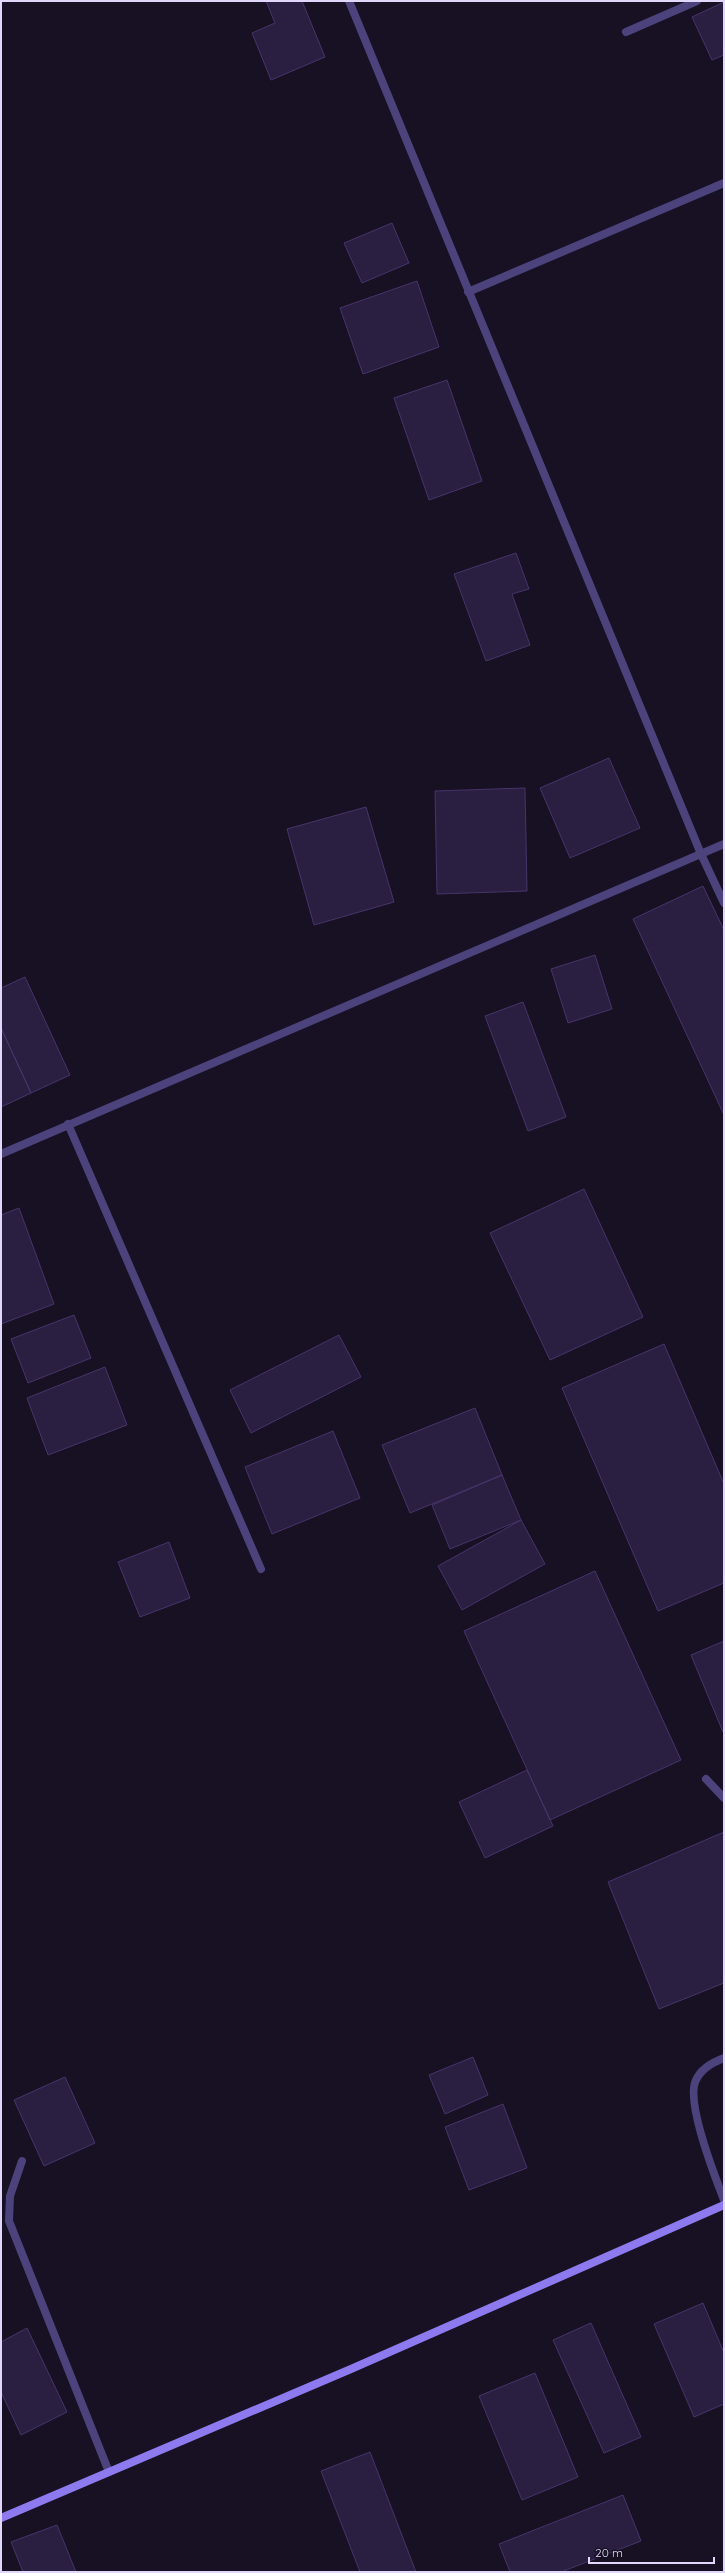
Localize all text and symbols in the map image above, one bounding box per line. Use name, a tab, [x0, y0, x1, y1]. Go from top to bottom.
scale bar	[589, 2539, 714, 2565]
text: 20 m	[595, 2545, 623, 2560]

